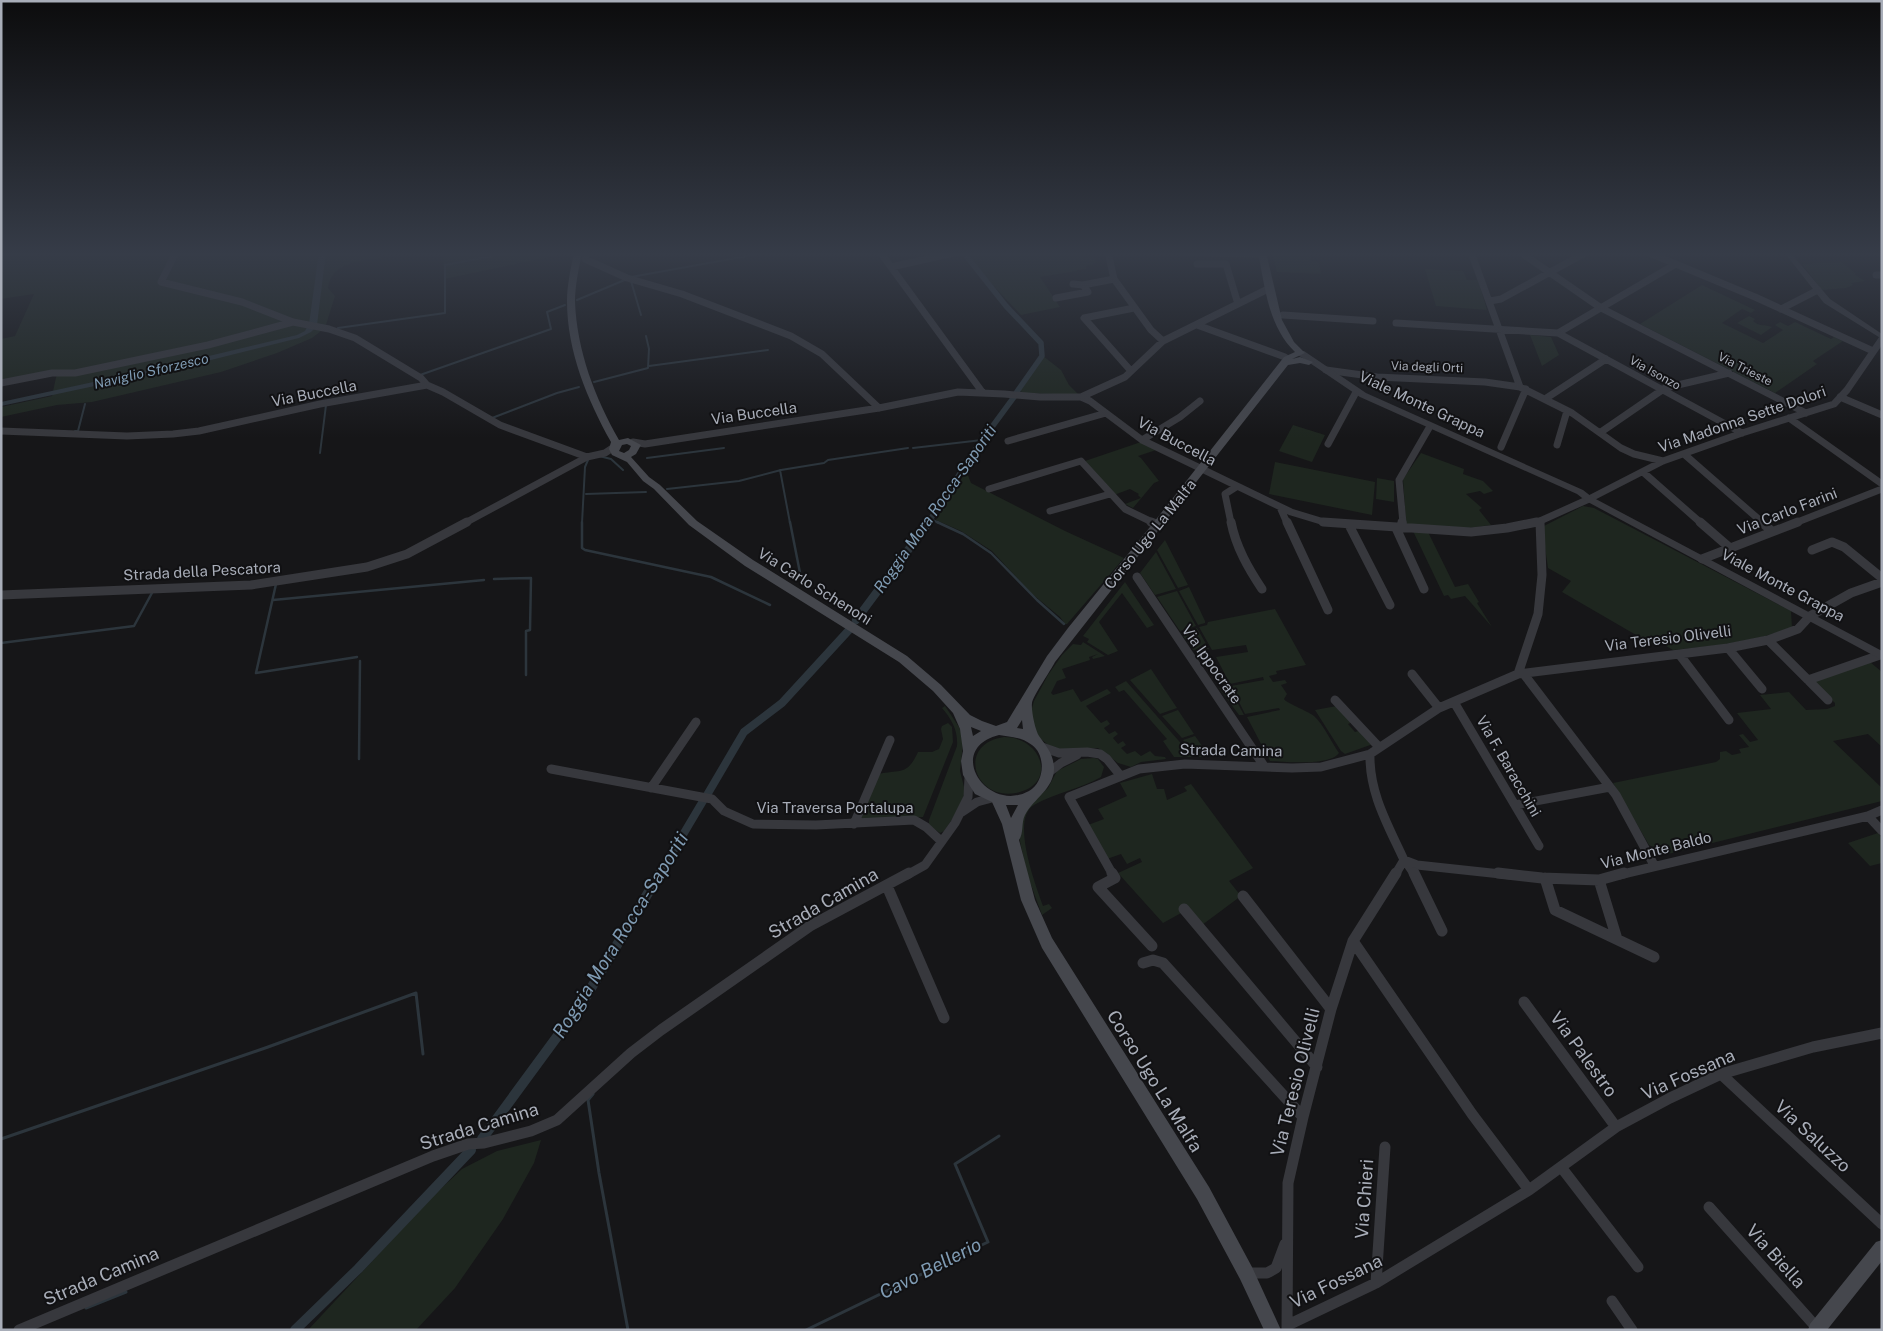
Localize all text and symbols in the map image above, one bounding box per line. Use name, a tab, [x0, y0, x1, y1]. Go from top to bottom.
street label: Via Trieste	[1716, 349, 1775, 389]
water label: Naviglio Sforzesco	[92, 350, 210, 392]
street label: Via Isonzo	[1627, 353, 1683, 393]
street label: Via degli Orti	[1391, 359, 1463, 375]
street label: Viale Monte Grappa	[1356, 367, 1488, 441]
street label: Via Buccella	[270, 376, 358, 410]
street label: Via Madonna Sette Dolori	[1656, 382, 1828, 456]
street label: Via Buccella	[710, 399, 798, 427]
street label: Via Buccella	[1135, 413, 1219, 469]
water label: Roggia Mora Rocca-Saporiti	[870, 421, 1000, 597]
street label: Corso Ugo La Malfa	[1101, 476, 1199, 592]
street label: Via Carlo Farini	[1735, 484, 1839, 538]
street label: Via Carlo Schenoni	[755, 544, 875, 628]
street label: Viale Monte Grappa	[1719, 545, 1847, 625]
street label: Strada della Pescatora	[123, 558, 281, 584]
street label: Via Ippocrate	[1179, 621, 1245, 707]
street label: Via Teresio Olivelli	[1604, 622, 1732, 654]
street label: Via F. Baracchini	[1473, 712, 1545, 820]
street label: Strada Camina	[1180, 741, 1282, 759]
street label: Via Traversa Portalupa	[757, 799, 913, 816]
water label: Roggia Mora Rocca-Saporiti	[548, 828, 693, 1042]
street label: Via Monte Baldo	[1599, 828, 1713, 872]
street label: Strada Camina	[764, 863, 882, 943]
street label: Via Teresio Olivelli	[1266, 1005, 1324, 1159]
street label: Corso Ugo La Malfa	[1103, 1006, 1207, 1156]
street label: Via Palestro	[1546, 1007, 1622, 1101]
street label: Via Fossana	[1638, 1044, 1738, 1104]
street label: Via Saluzzo	[1771, 1096, 1855, 1176]
street label: Strada Camina	[417, 1098, 541, 1154]
street label: Via Chieri	[1351, 1158, 1377, 1240]
street label: Via Biella	[1742, 1220, 1810, 1292]
water label: Cavo Bellerio	[875, 1233, 985, 1303]
street label: Strada Camina	[40, 1242, 162, 1310]
street label: Via Fossana	[1286, 1250, 1386, 1312]

